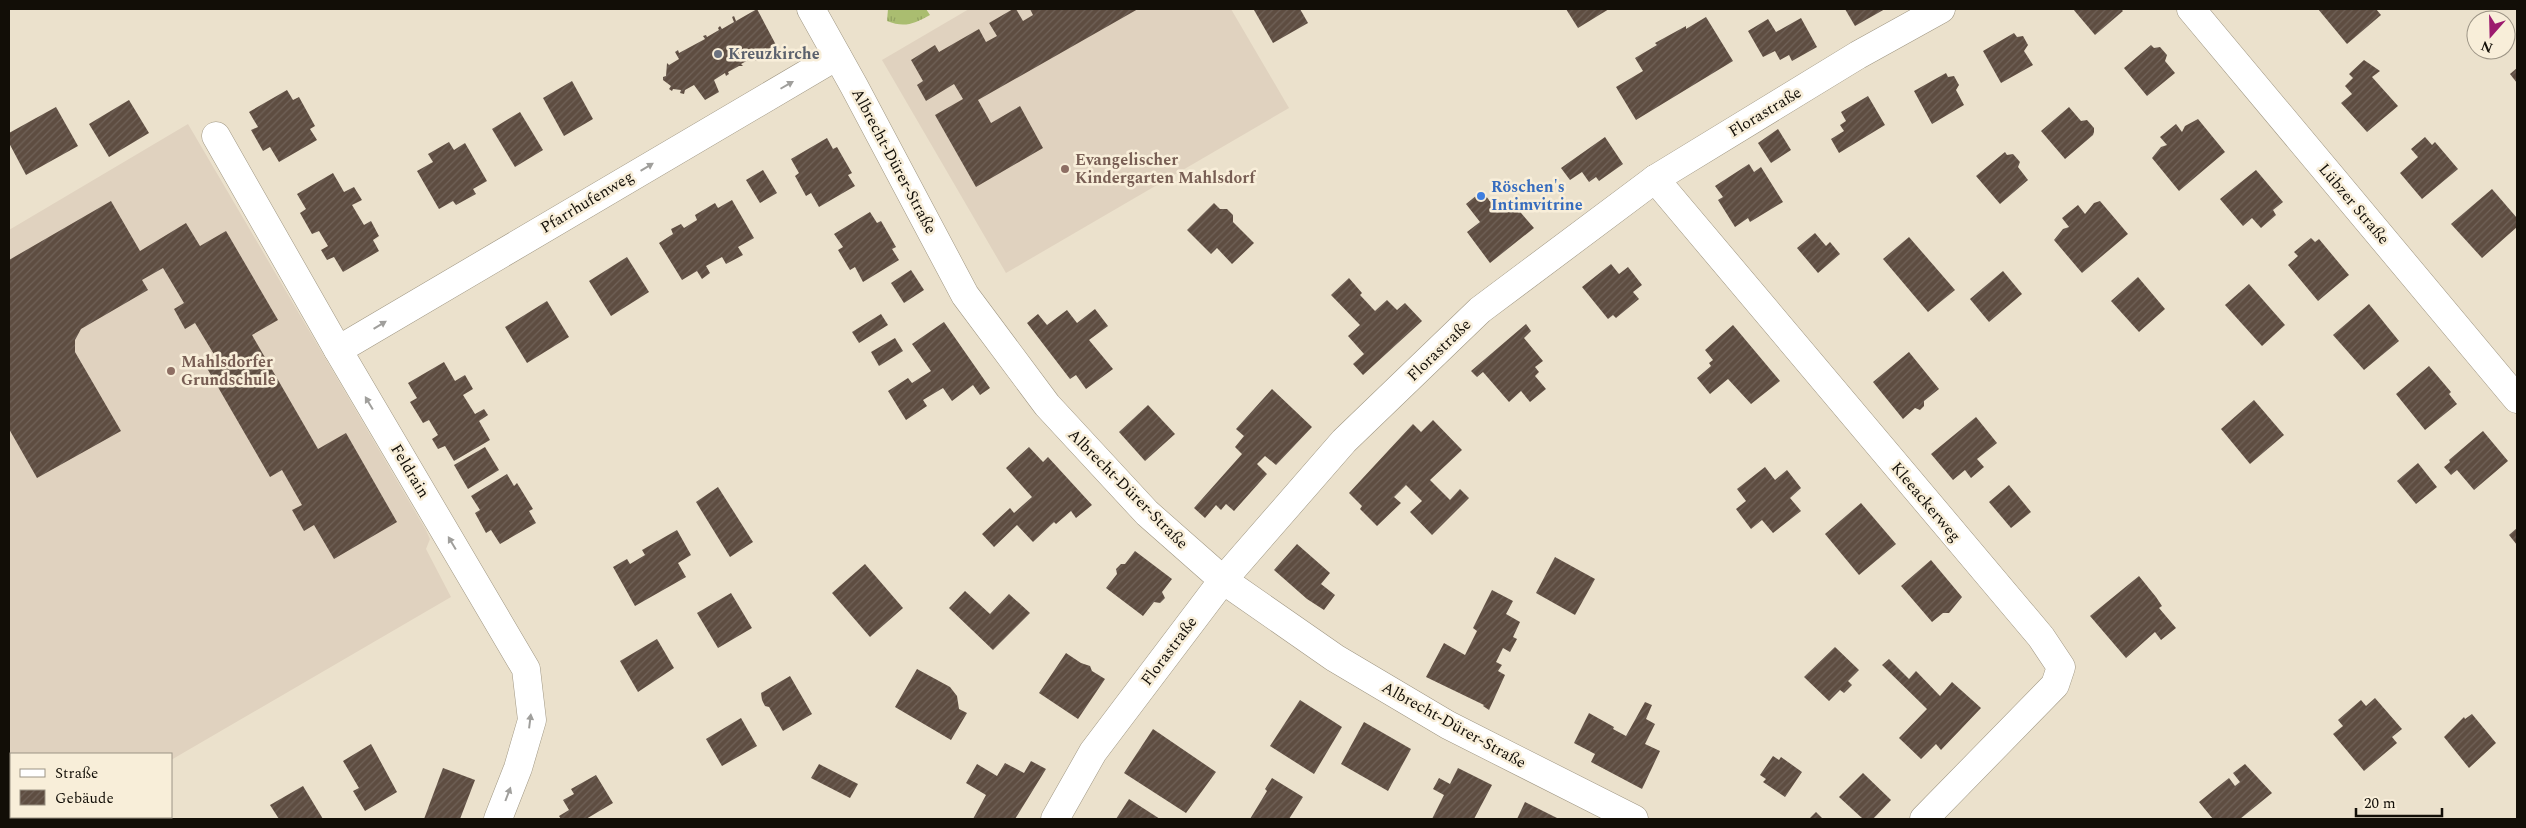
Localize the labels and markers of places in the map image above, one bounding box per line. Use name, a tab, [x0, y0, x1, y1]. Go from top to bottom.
place label: Kreuzkirche	[728, 42, 820, 66]
marker: Kreuzkirche	[712, 48, 724, 60]
place label: Evangelischer Kindergarten Mahlsdorf	[1075, 148, 1256, 190]
marker: Evangelischer Kindergarten Mahlsdorf	[1059, 163, 1071, 175]
place label: Röschen's Intimvitrine	[1491, 175, 1583, 217]
marker: Röschen's Intimvitrine	[1475, 190, 1487, 202]
place label: Mahlsdorfer Grundschule	[181, 350, 276, 392]
marker: Mahlsdorfer Grundschule	[165, 365, 177, 377]

